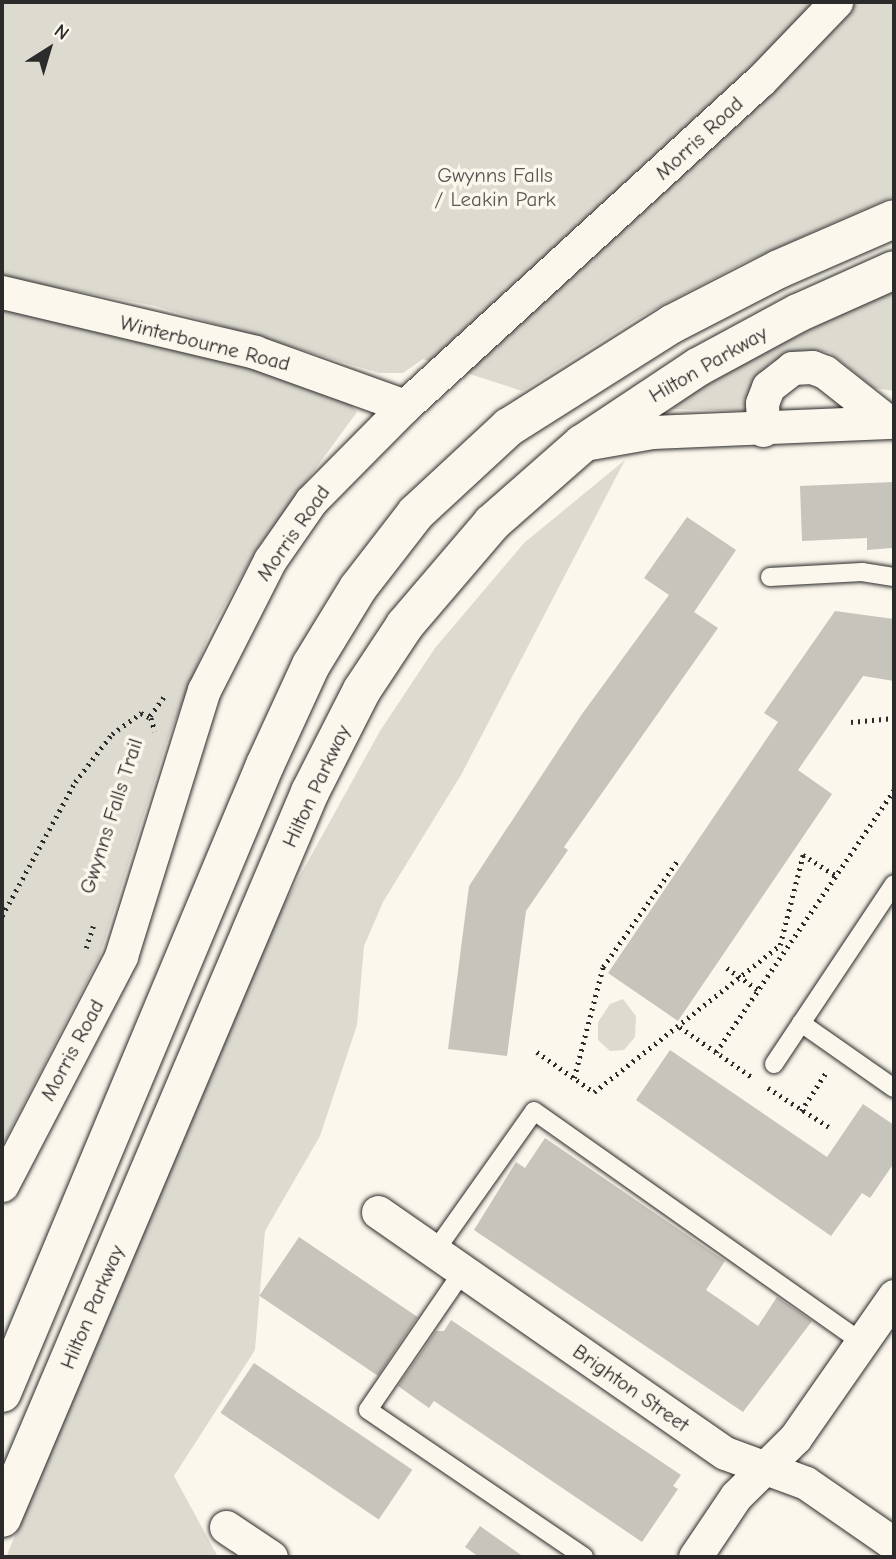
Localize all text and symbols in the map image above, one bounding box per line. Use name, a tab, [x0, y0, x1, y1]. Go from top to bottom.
north arrow	[14, 14, 84, 84]
text: N	[50, 20, 73, 45]
street label: Morris Road	[650, 91, 748, 185]
park label: Gwynns Falls / Leakin Park	[434, 162, 556, 212]
street label: Winterbourne Road	[117, 310, 293, 376]
street label: Hilton Parkway	[644, 320, 772, 408]
street label: Morris Road	[251, 480, 335, 586]
street label: Hilton Parkway	[277, 721, 355, 851]
street label: Gwynns Falls Trail	[74, 735, 148, 897]
street label: Morris Road	[35, 995, 109, 1105]
street label: Hilton Parkway	[55, 1241, 129, 1373]
street label: Brighton Street	[568, 1339, 694, 1437]

